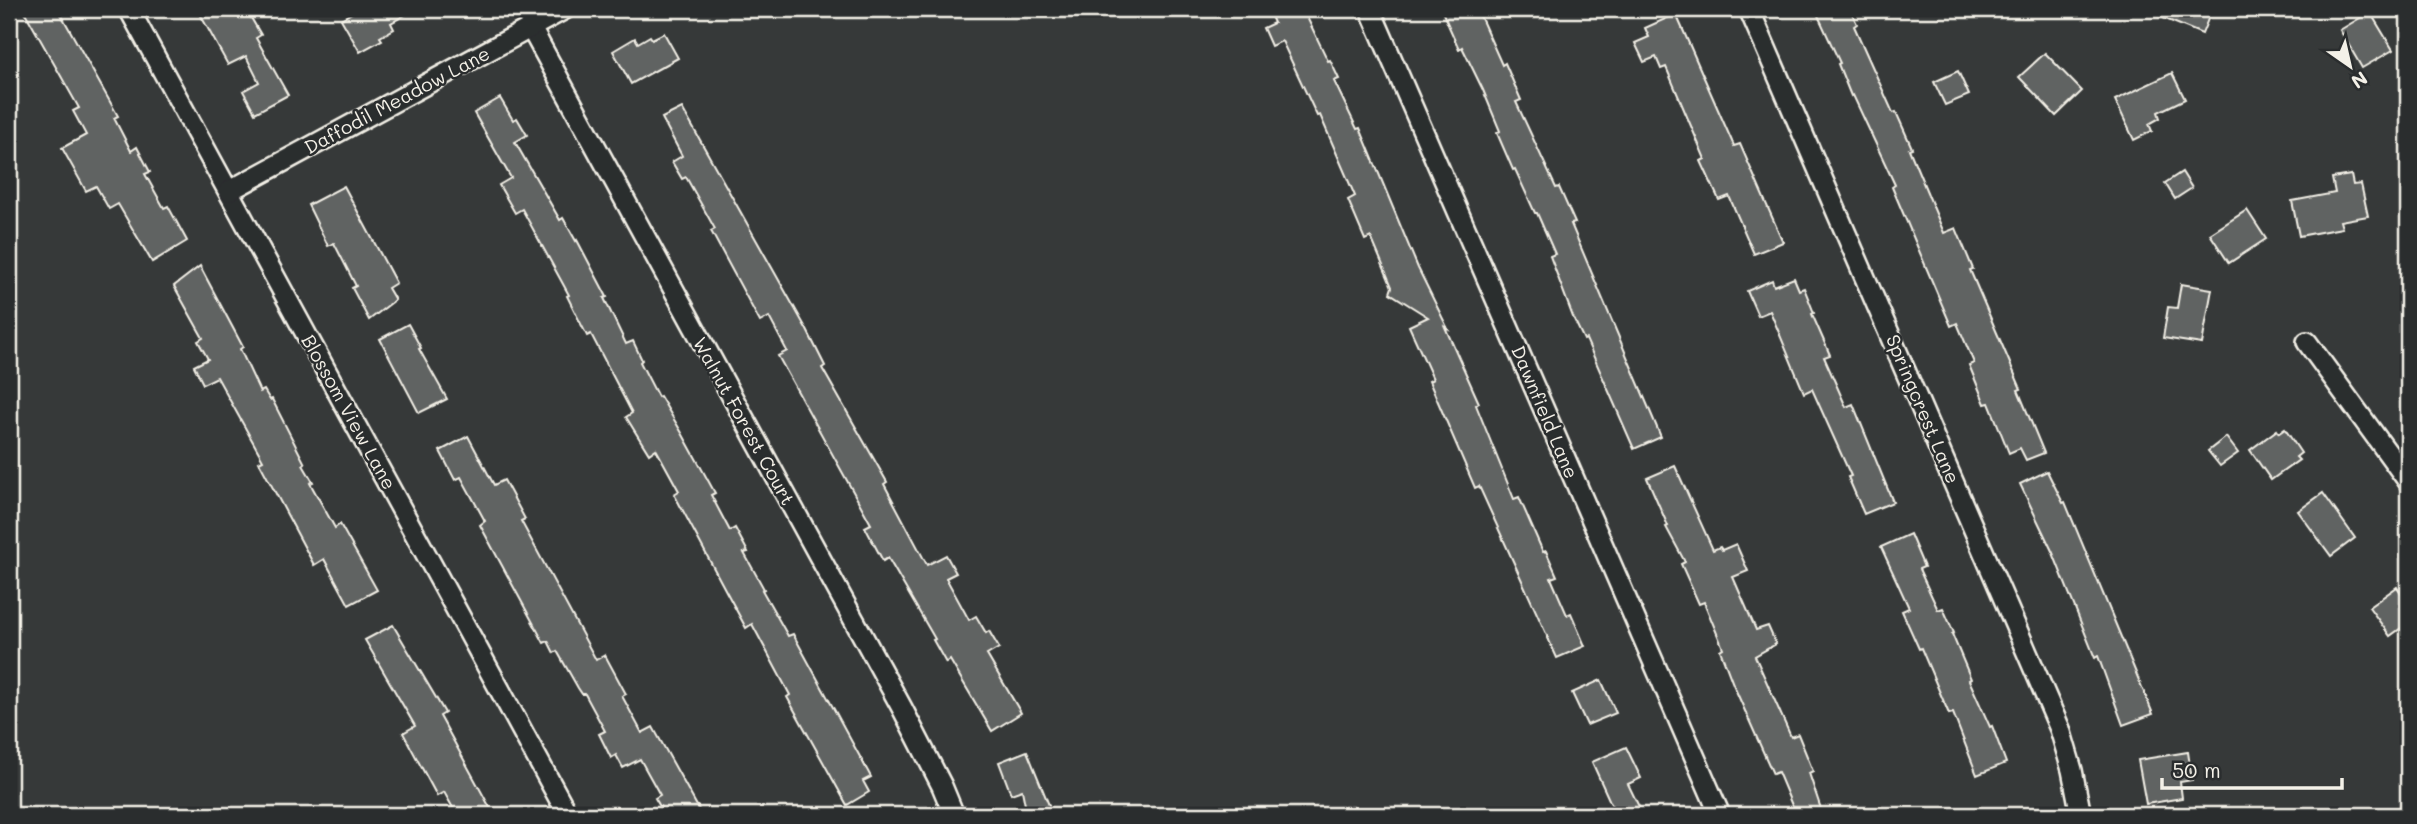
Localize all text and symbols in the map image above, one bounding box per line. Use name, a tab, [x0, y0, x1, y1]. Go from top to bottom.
north arrow	[2316, 32, 2386, 102]
street label: Daffodil Meadow Lane	[300, 40, 494, 159]
text: N	[2347, 66, 2373, 95]
street label: Blossom View Lane	[296, 330, 402, 494]
street label: Springcrest Lane	[1881, 330, 1966, 487]
street label: Walnut Forest Court	[688, 332, 801, 509]
street label: Dawnfield Lane	[1506, 341, 1585, 482]
scale bar	[2162, 747, 2342, 791]
text: 50 m	[2172, 756, 2221, 783]

